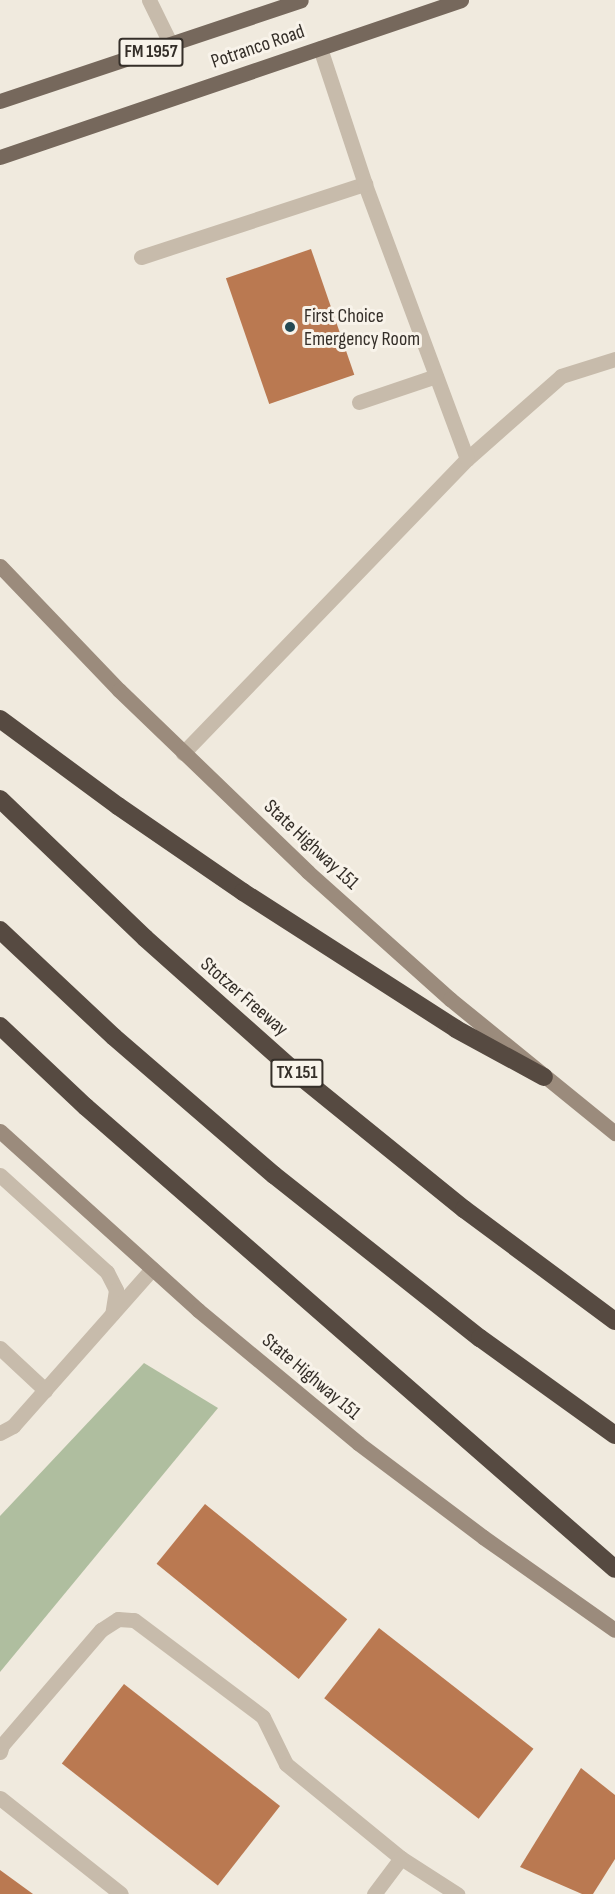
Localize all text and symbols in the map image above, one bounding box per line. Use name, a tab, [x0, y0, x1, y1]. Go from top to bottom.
street label: Potranco Road	[208, 20, 308, 74]
road number: FM 1957	[118, 37, 184, 67]
place label: First Choice Emergency Room	[304, 304, 420, 351]
marker: First Choice Emergency Room	[281, 318, 299, 336]
street label: State Highway 151	[258, 795, 364, 895]
street label: Stotzer Freeway	[195, 952, 293, 1042]
road number: TX 151	[270, 1058, 324, 1088]
street label: State Highway 151	[257, 1329, 365, 1425]

